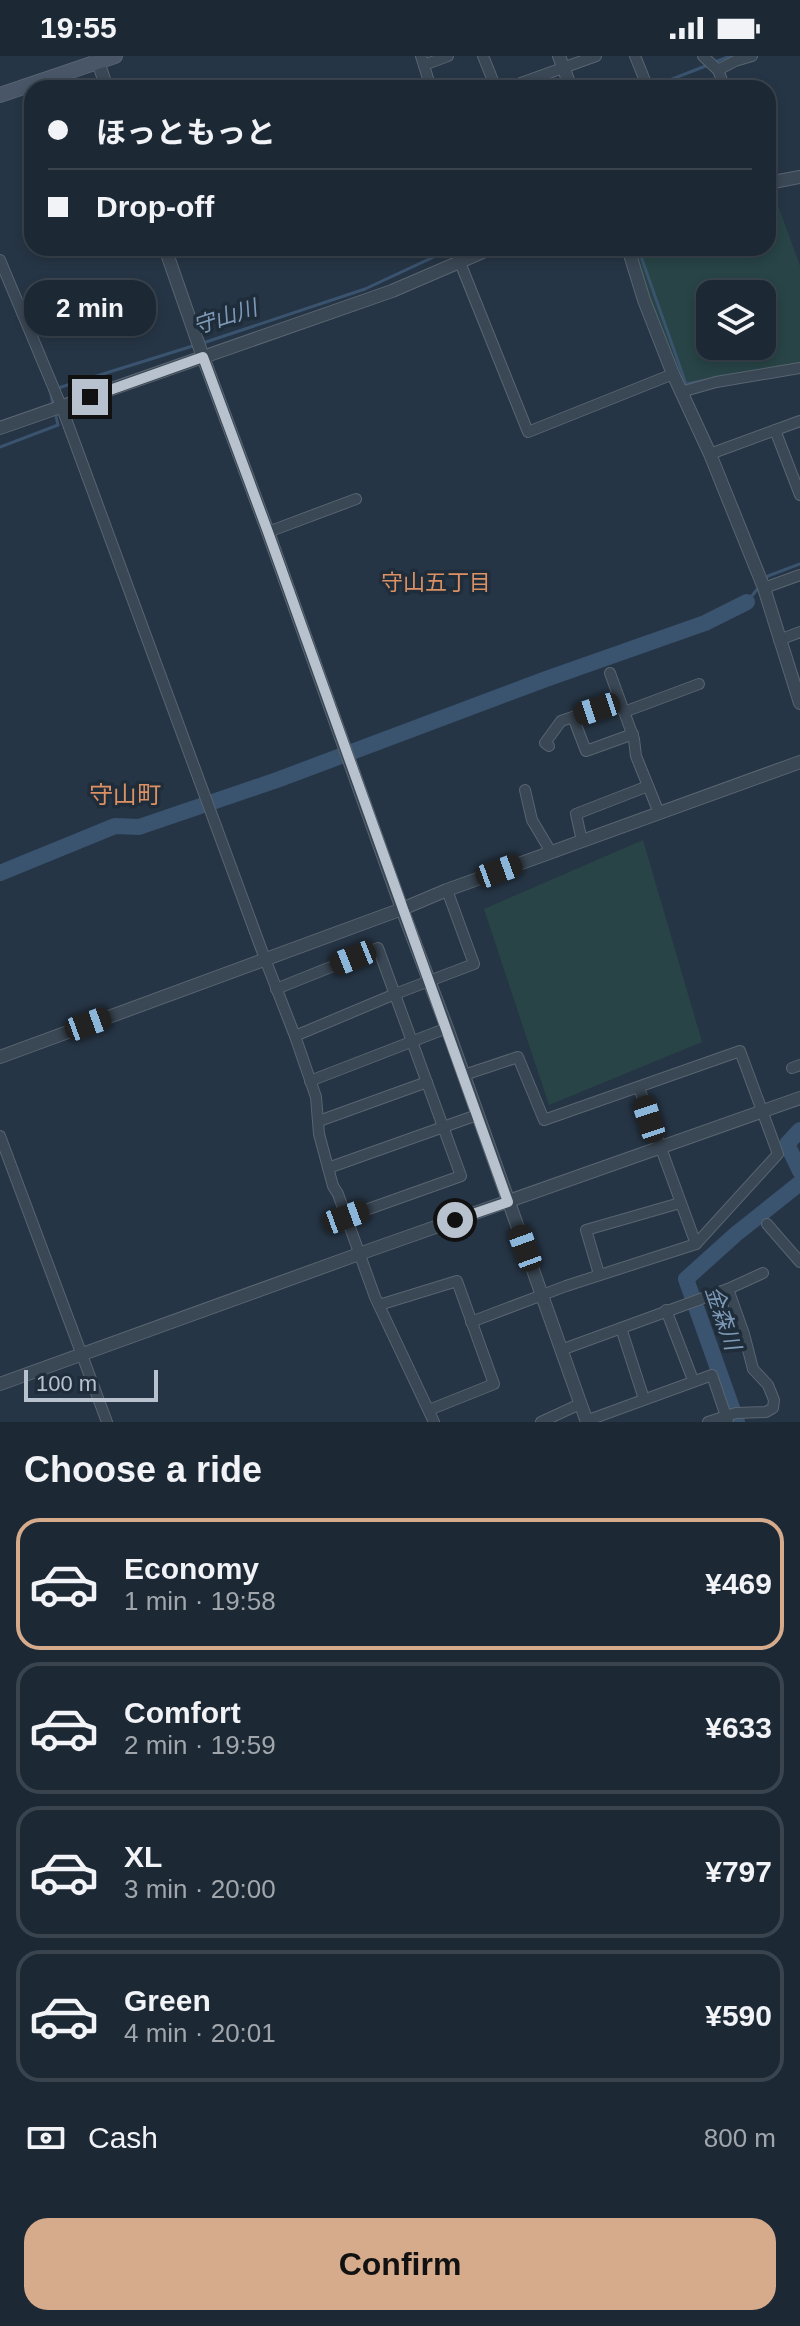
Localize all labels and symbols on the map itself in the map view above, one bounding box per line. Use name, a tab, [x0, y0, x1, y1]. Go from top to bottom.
callout: 2 min	[24, 281, 156, 337]
water label: 守山川	[190, 294, 262, 339]
route end	[72, 379, 108, 415]
district label: 守山五丁目	[381, 570, 491, 595]
car	[570, 690, 624, 728]
district label: 守山町	[89, 781, 161, 808]
car	[472, 852, 526, 890]
car	[326, 938, 380, 978]
car	[61, 1005, 115, 1043]
car	[630, 1092, 668, 1146]
car	[319, 1198, 373, 1236]
route start	[437, 1202, 473, 1238]
car	[506, 1221, 544, 1275]
water label: 金森川	[700, 1283, 746, 1355]
scale bar	[24, 1366, 158, 1402]

